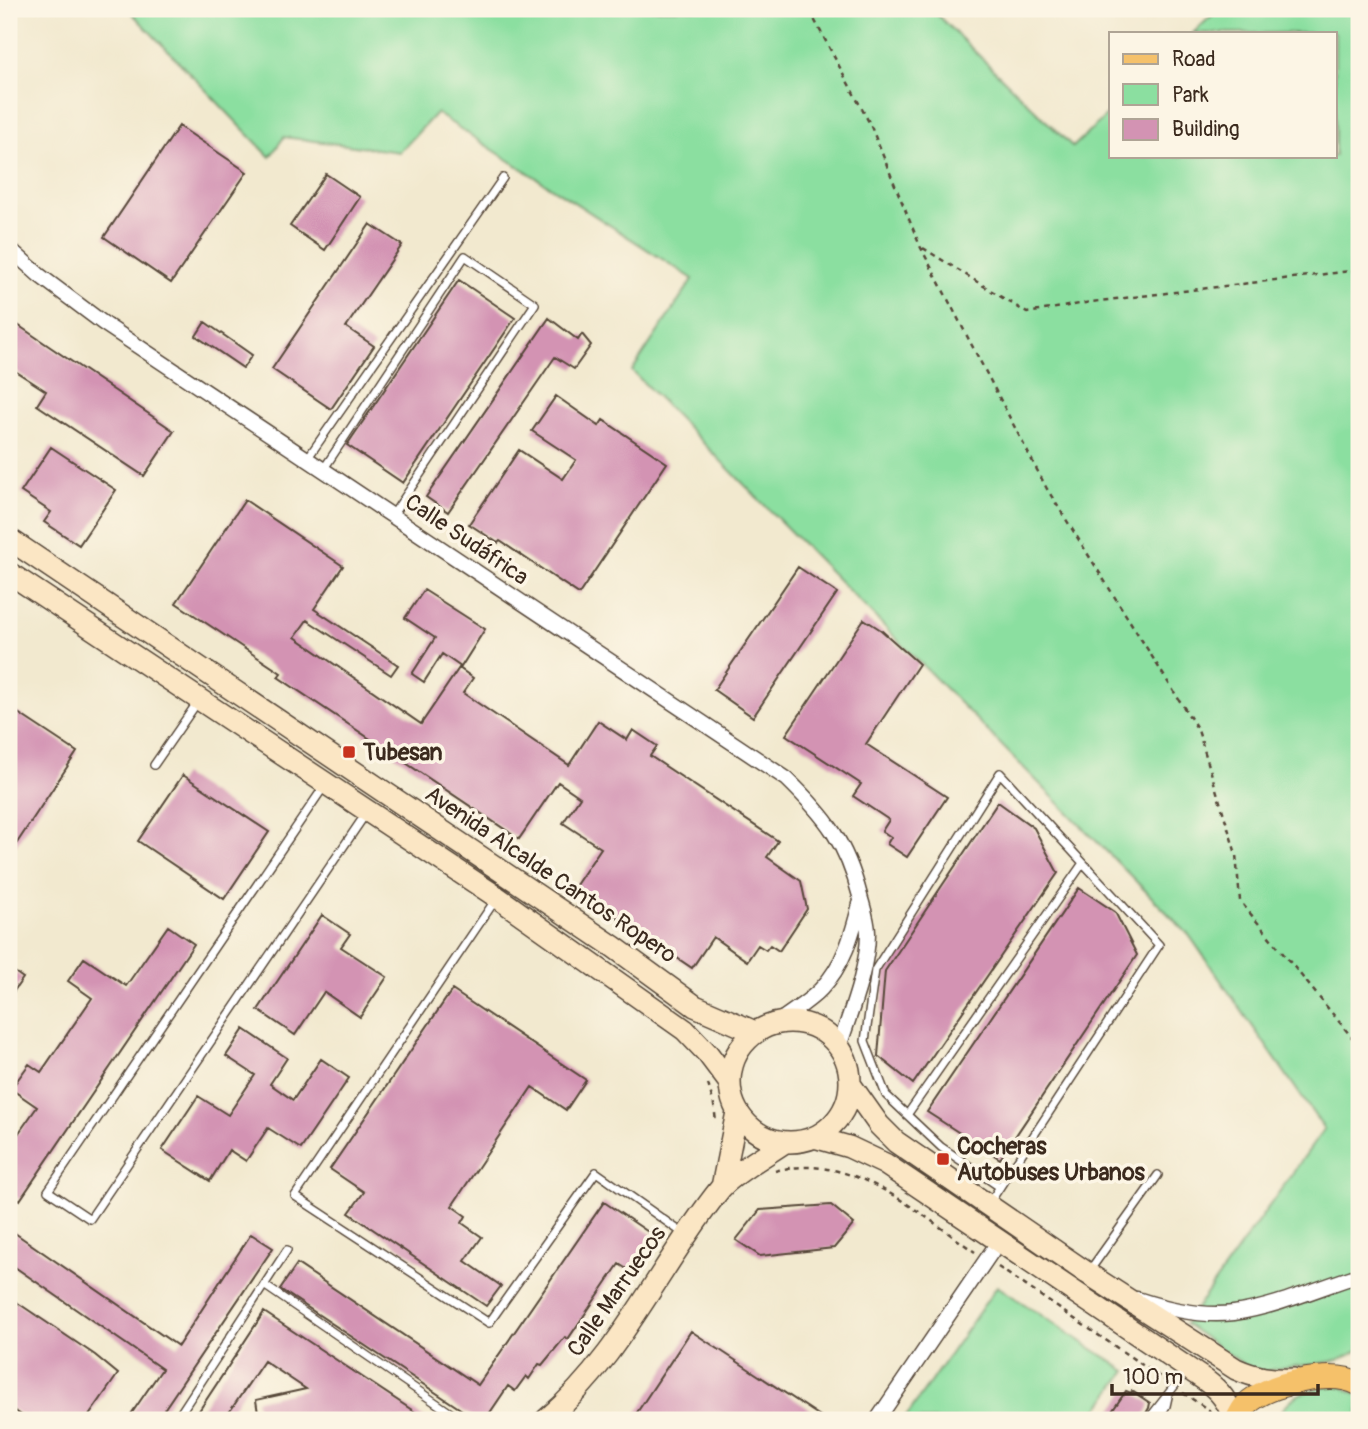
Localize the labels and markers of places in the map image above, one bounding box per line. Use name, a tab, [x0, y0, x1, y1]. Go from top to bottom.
place label: Tubesan	[362, 738, 443, 767]
marker: Tubesan	[341, 744, 357, 760]
place label: Cocheras Autobuses Urbanos	[957, 1132, 1146, 1187]
marker: Cocheras Autobuses Urbanos	[935, 1151, 951, 1167]

